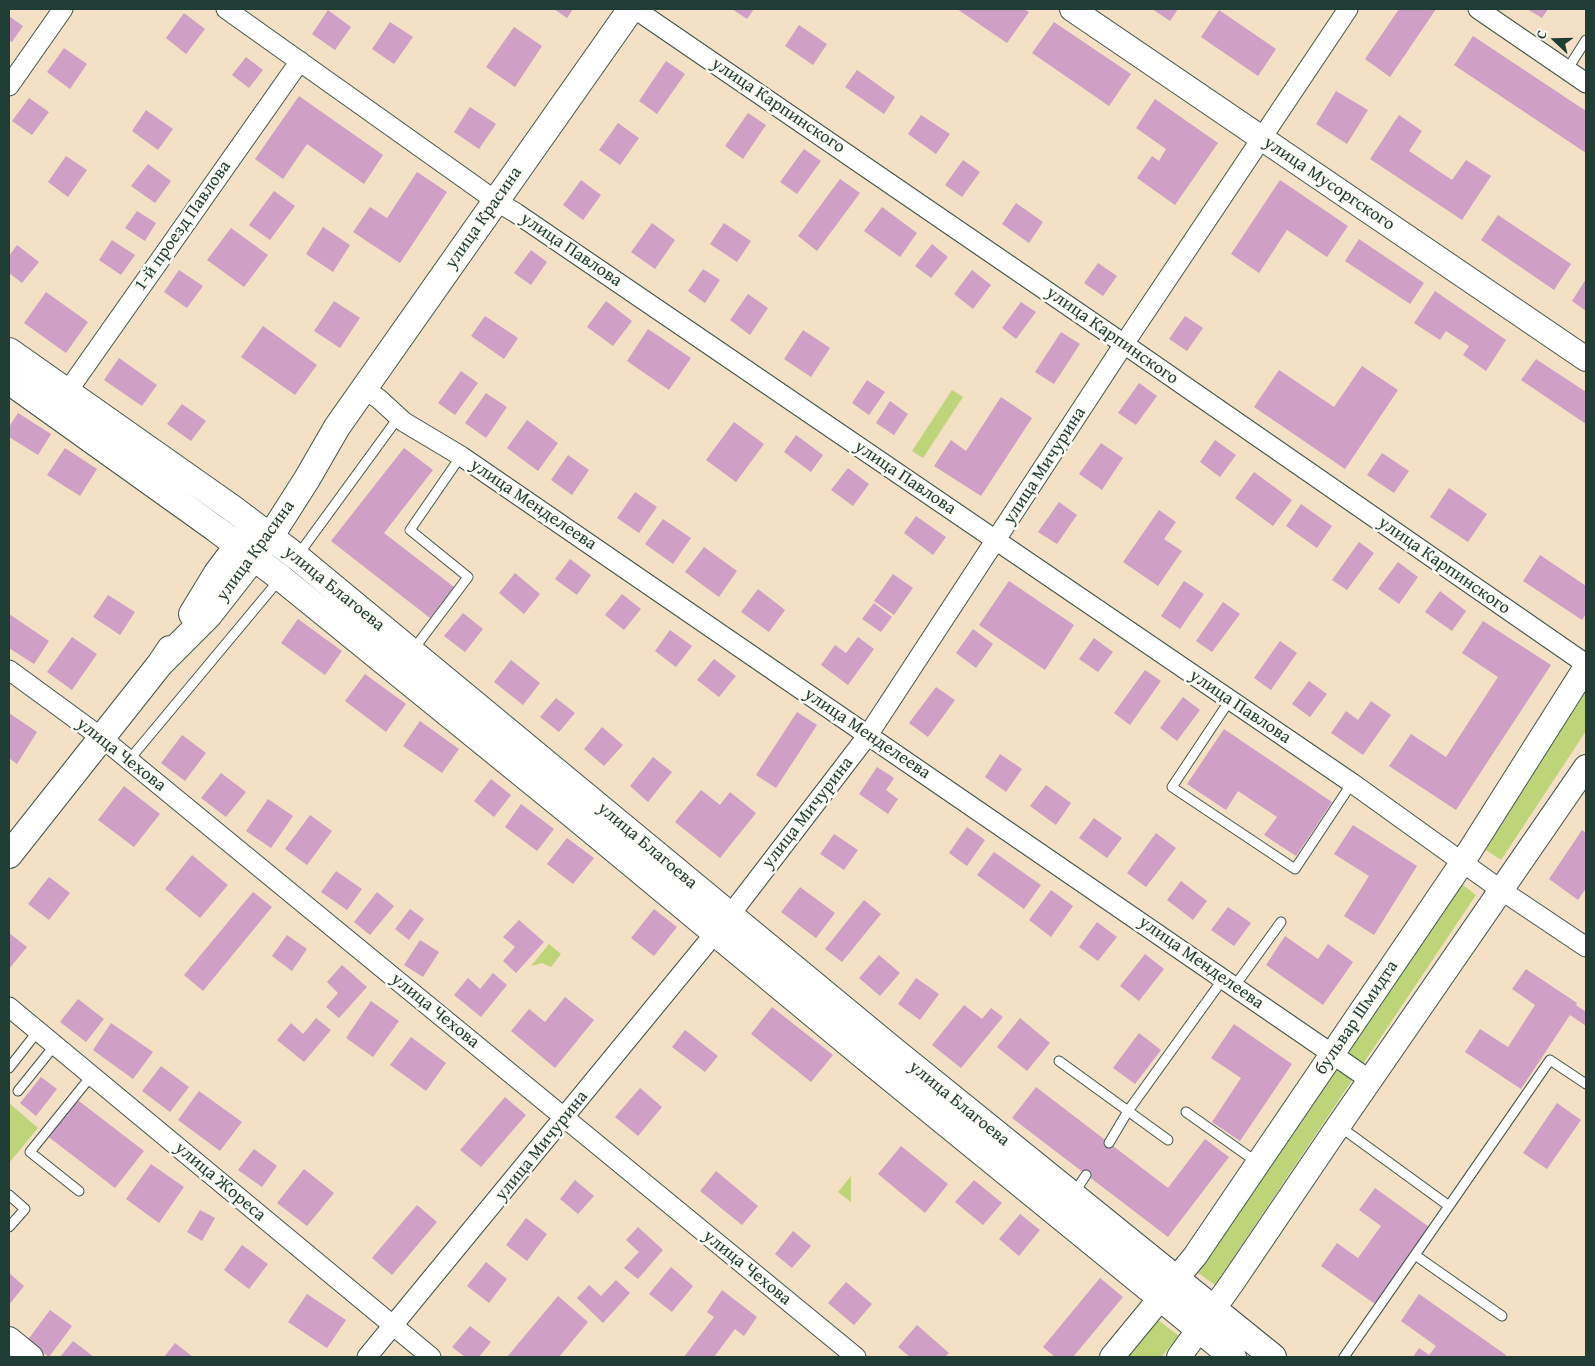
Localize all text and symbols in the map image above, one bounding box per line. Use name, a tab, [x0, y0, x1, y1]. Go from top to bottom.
north arrow	[1530, 15, 1580, 65]
text: С	[1530, 27, 1552, 42]
street label: улица Карпинского	[707, 53, 849, 159]
street label: улица Мусоргского	[1259, 132, 1399, 236]
street label: 1-й проезд Павлова	[130, 157, 236, 295]
street label: улица Красина	[441, 163, 527, 273]
street label: улица Павлова	[516, 208, 626, 292]
street label: улица Карпинского	[1042, 282, 1182, 390]
street label: улица Мичурина	[999, 403, 1091, 529]
street label: улица Павлова	[850, 436, 960, 520]
street label: улица Менделеева	[466, 455, 600, 555]
street label: улица Красина	[212, 496, 300, 606]
street label: улица Карпинского	[1374, 512, 1514, 620]
street label: улица Благоева	[279, 542, 389, 636]
street label: улица Павлова	[1185, 665, 1295, 749]
street label: улица Менделеева	[800, 684, 934, 784]
street label: улица Чехова	[72, 713, 170, 797]
street label: улица Мичурина	[758, 753, 858, 873]
street label: улица Благоева	[593, 798, 701, 894]
street label: улица Менделеева	[1134, 912, 1268, 1014]
street label: бульвар Шмидта	[1311, 957, 1403, 1079]
street label: улица Чехова	[386, 969, 484, 1053]
street label: улица Благоева	[904, 1057, 1014, 1151]
street label: улица Мичурина	[491, 1087, 593, 1205]
street label: улица Жореса	[170, 1138, 270, 1226]
street label: улица Чехова	[698, 1226, 796, 1310]

